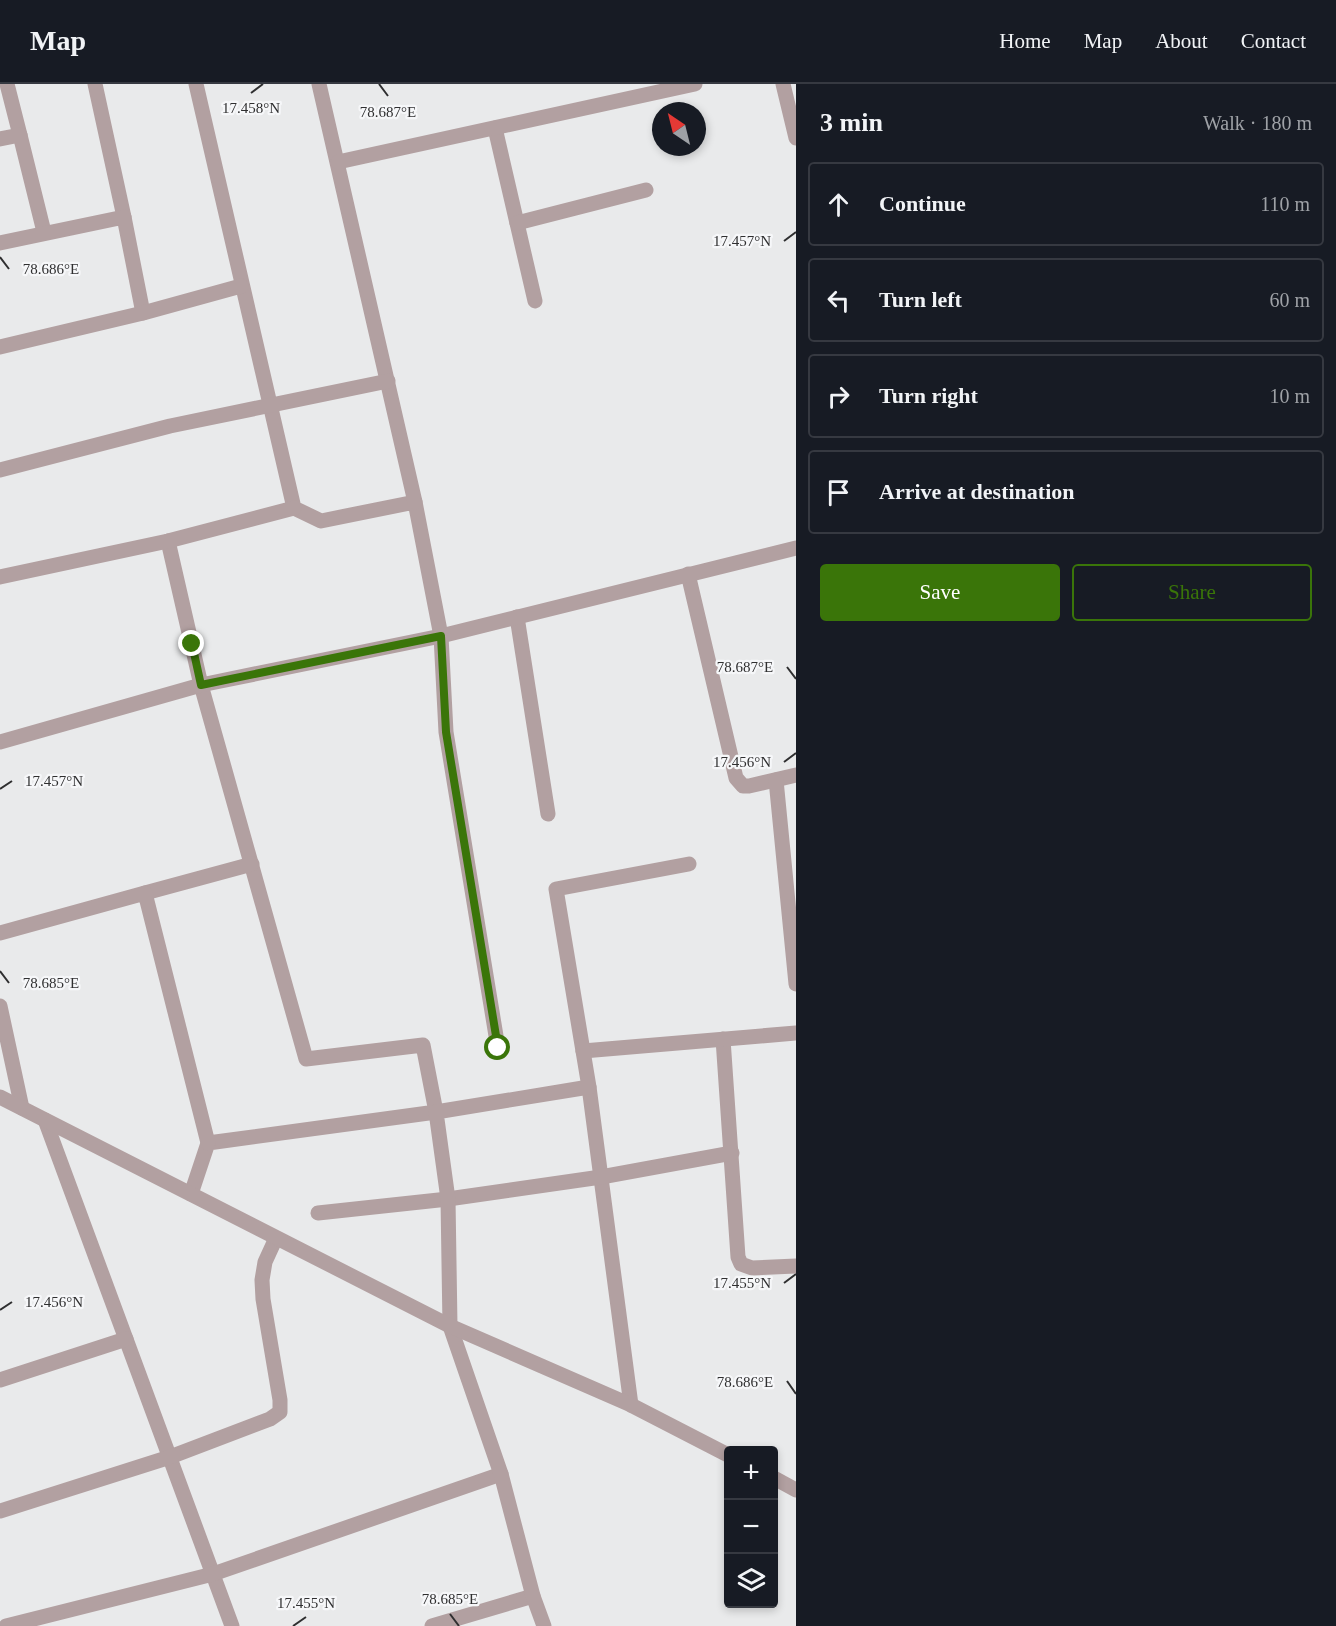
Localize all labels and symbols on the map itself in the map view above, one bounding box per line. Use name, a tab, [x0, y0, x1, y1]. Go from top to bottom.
text: 17.458°N	[222, 100, 280, 116]
north arrow	[652, 102, 706, 156]
text: 78.687°E	[360, 104, 416, 120]
text: 17.457°N	[713, 233, 771, 249]
text: 78.686°E	[23, 261, 79, 277]
route end	[178, 630, 204, 656]
text: 78.687°E	[717, 659, 773, 675]
text: 17.456°N	[713, 754, 771, 770]
text: 17.457°N	[25, 773, 83, 789]
text: 78.685°E	[23, 975, 79, 991]
route start	[484, 1034, 510, 1060]
text: 17.455°N	[713, 1275, 771, 1291]
text: 17.456°N	[25, 1294, 83, 1310]
text: 78.686°E	[717, 1374, 773, 1390]
text: 78.685°E	[422, 1591, 478, 1607]
text: 17.455°N	[277, 1595, 335, 1611]

